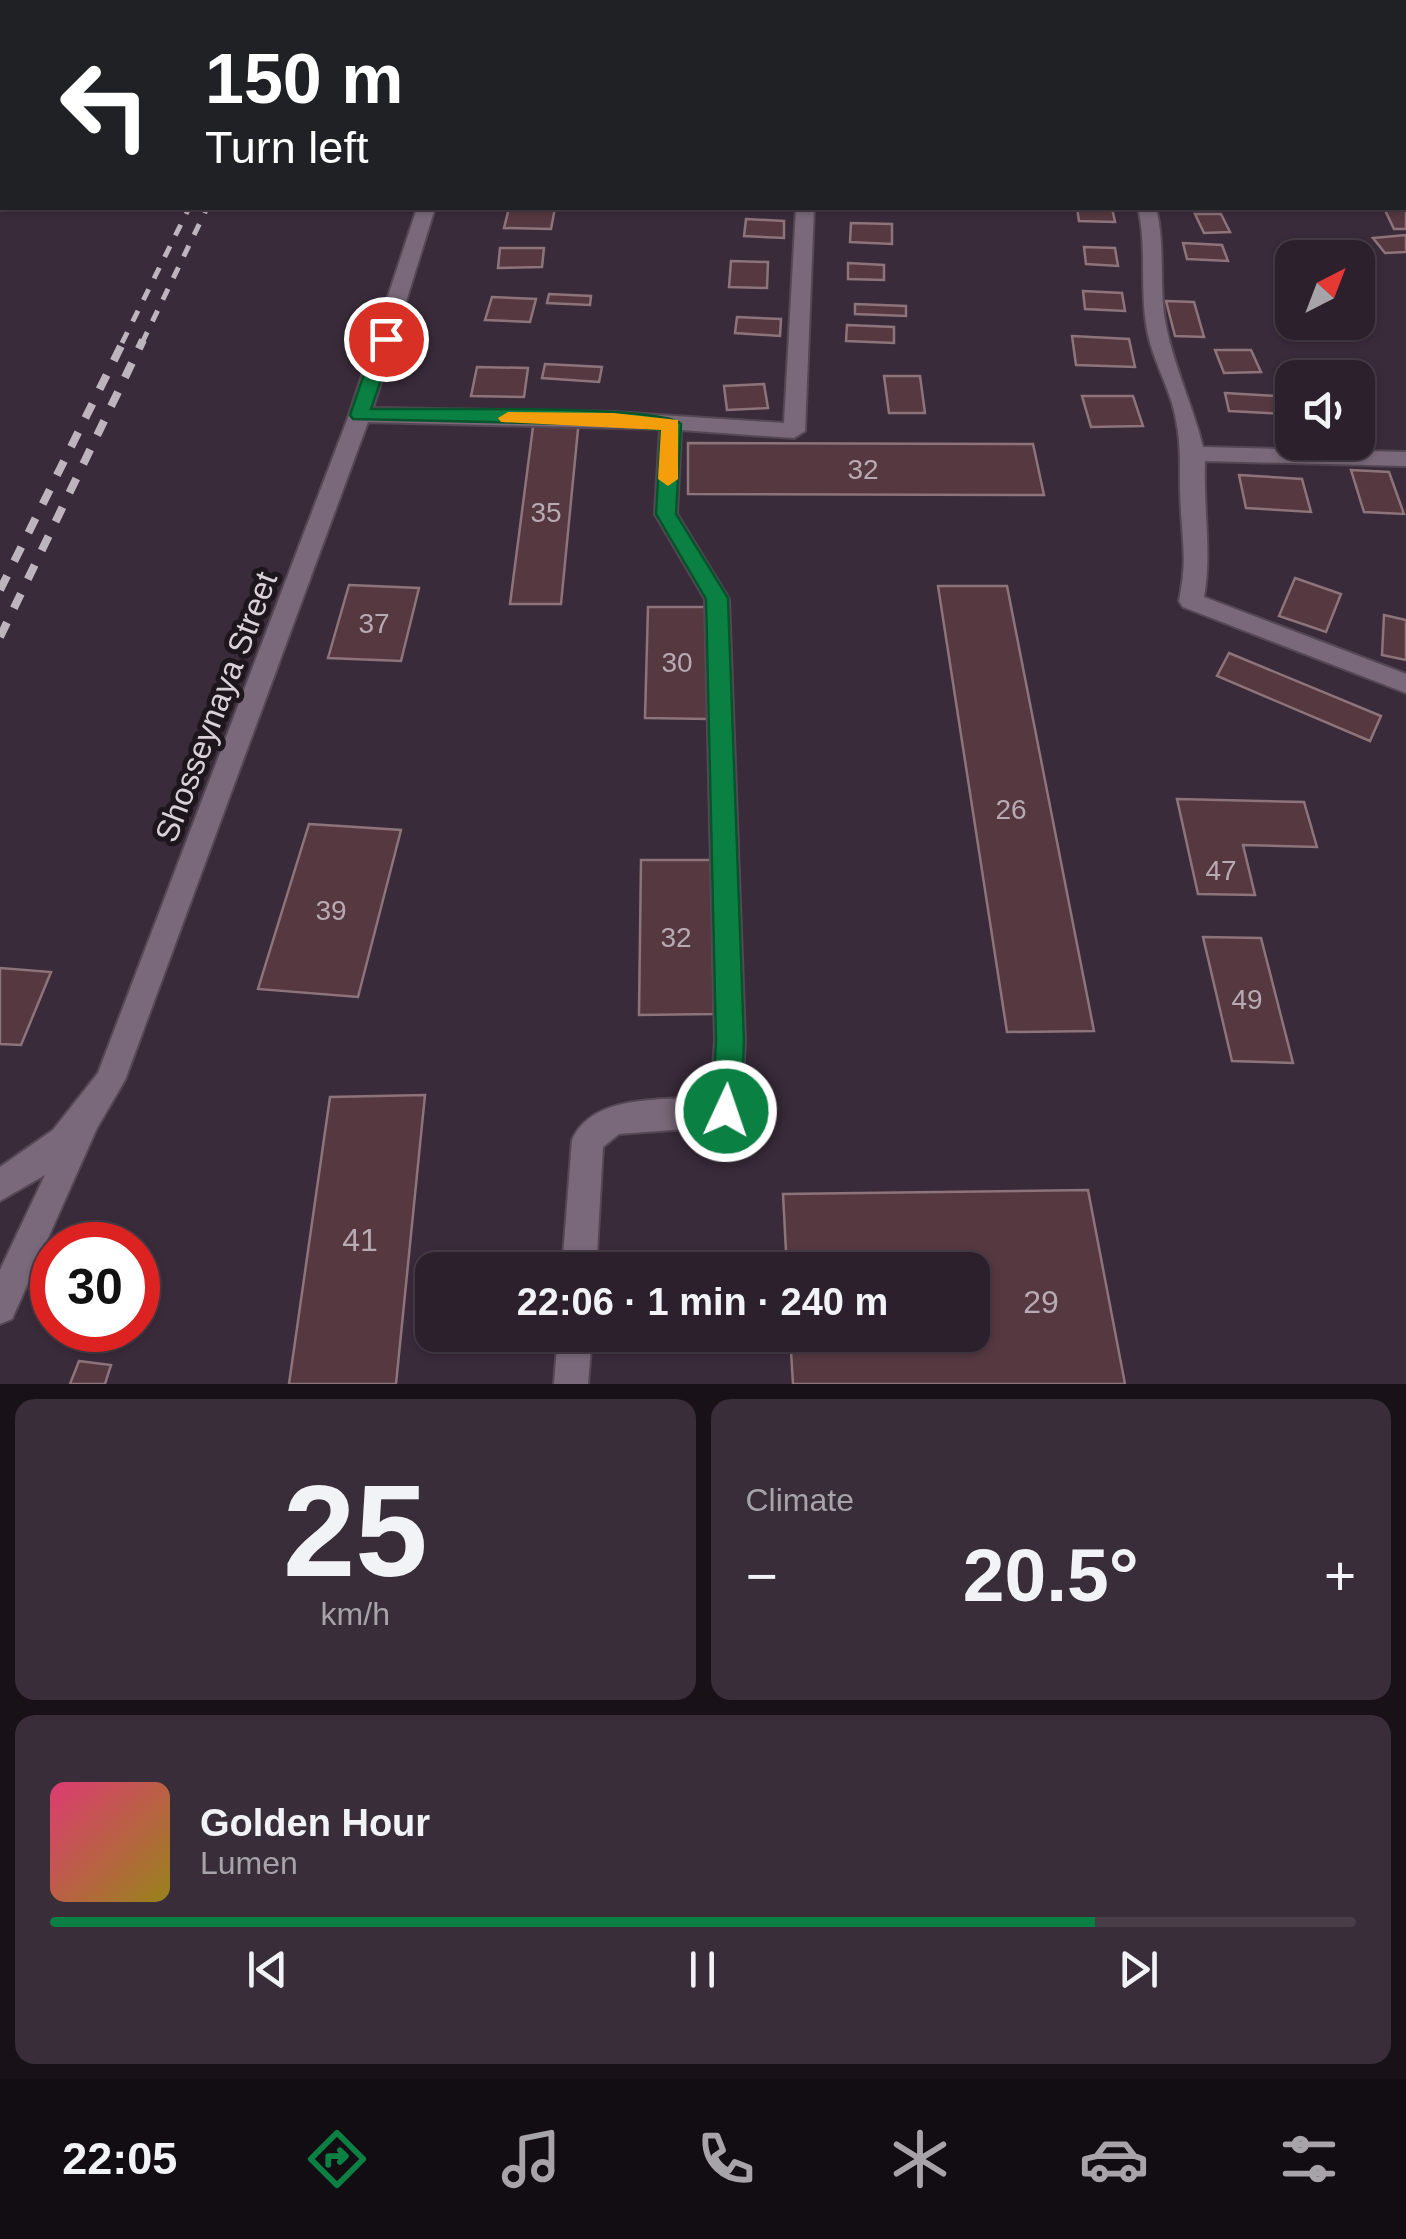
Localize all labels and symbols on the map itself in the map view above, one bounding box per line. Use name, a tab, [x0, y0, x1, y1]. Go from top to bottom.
north arrow	[1275, 240, 1375, 340]
pin	[344, 297, 429, 382]
house number: 32	[847, 454, 879, 485]
house number: 35	[530, 497, 562, 528]
street label: Shosseynaya Street	[148, 567, 284, 847]
house number: 37	[358, 608, 390, 639]
house number: 30	[661, 647, 693, 678]
house number: 26	[995, 794, 1027, 825]
house number: 47	[1205, 855, 1237, 886]
house number: 39	[315, 895, 347, 926]
house number: 32	[660, 922, 692, 953]
house number: 49	[1231, 984, 1263, 1015]
position arrow	[674, 1059, 778, 1163]
speed limit sign: 30	[30, 1222, 160, 1352]
house number: 41	[342, 1222, 378, 1258]
house number: 29	[1023, 1284, 1059, 1320]

